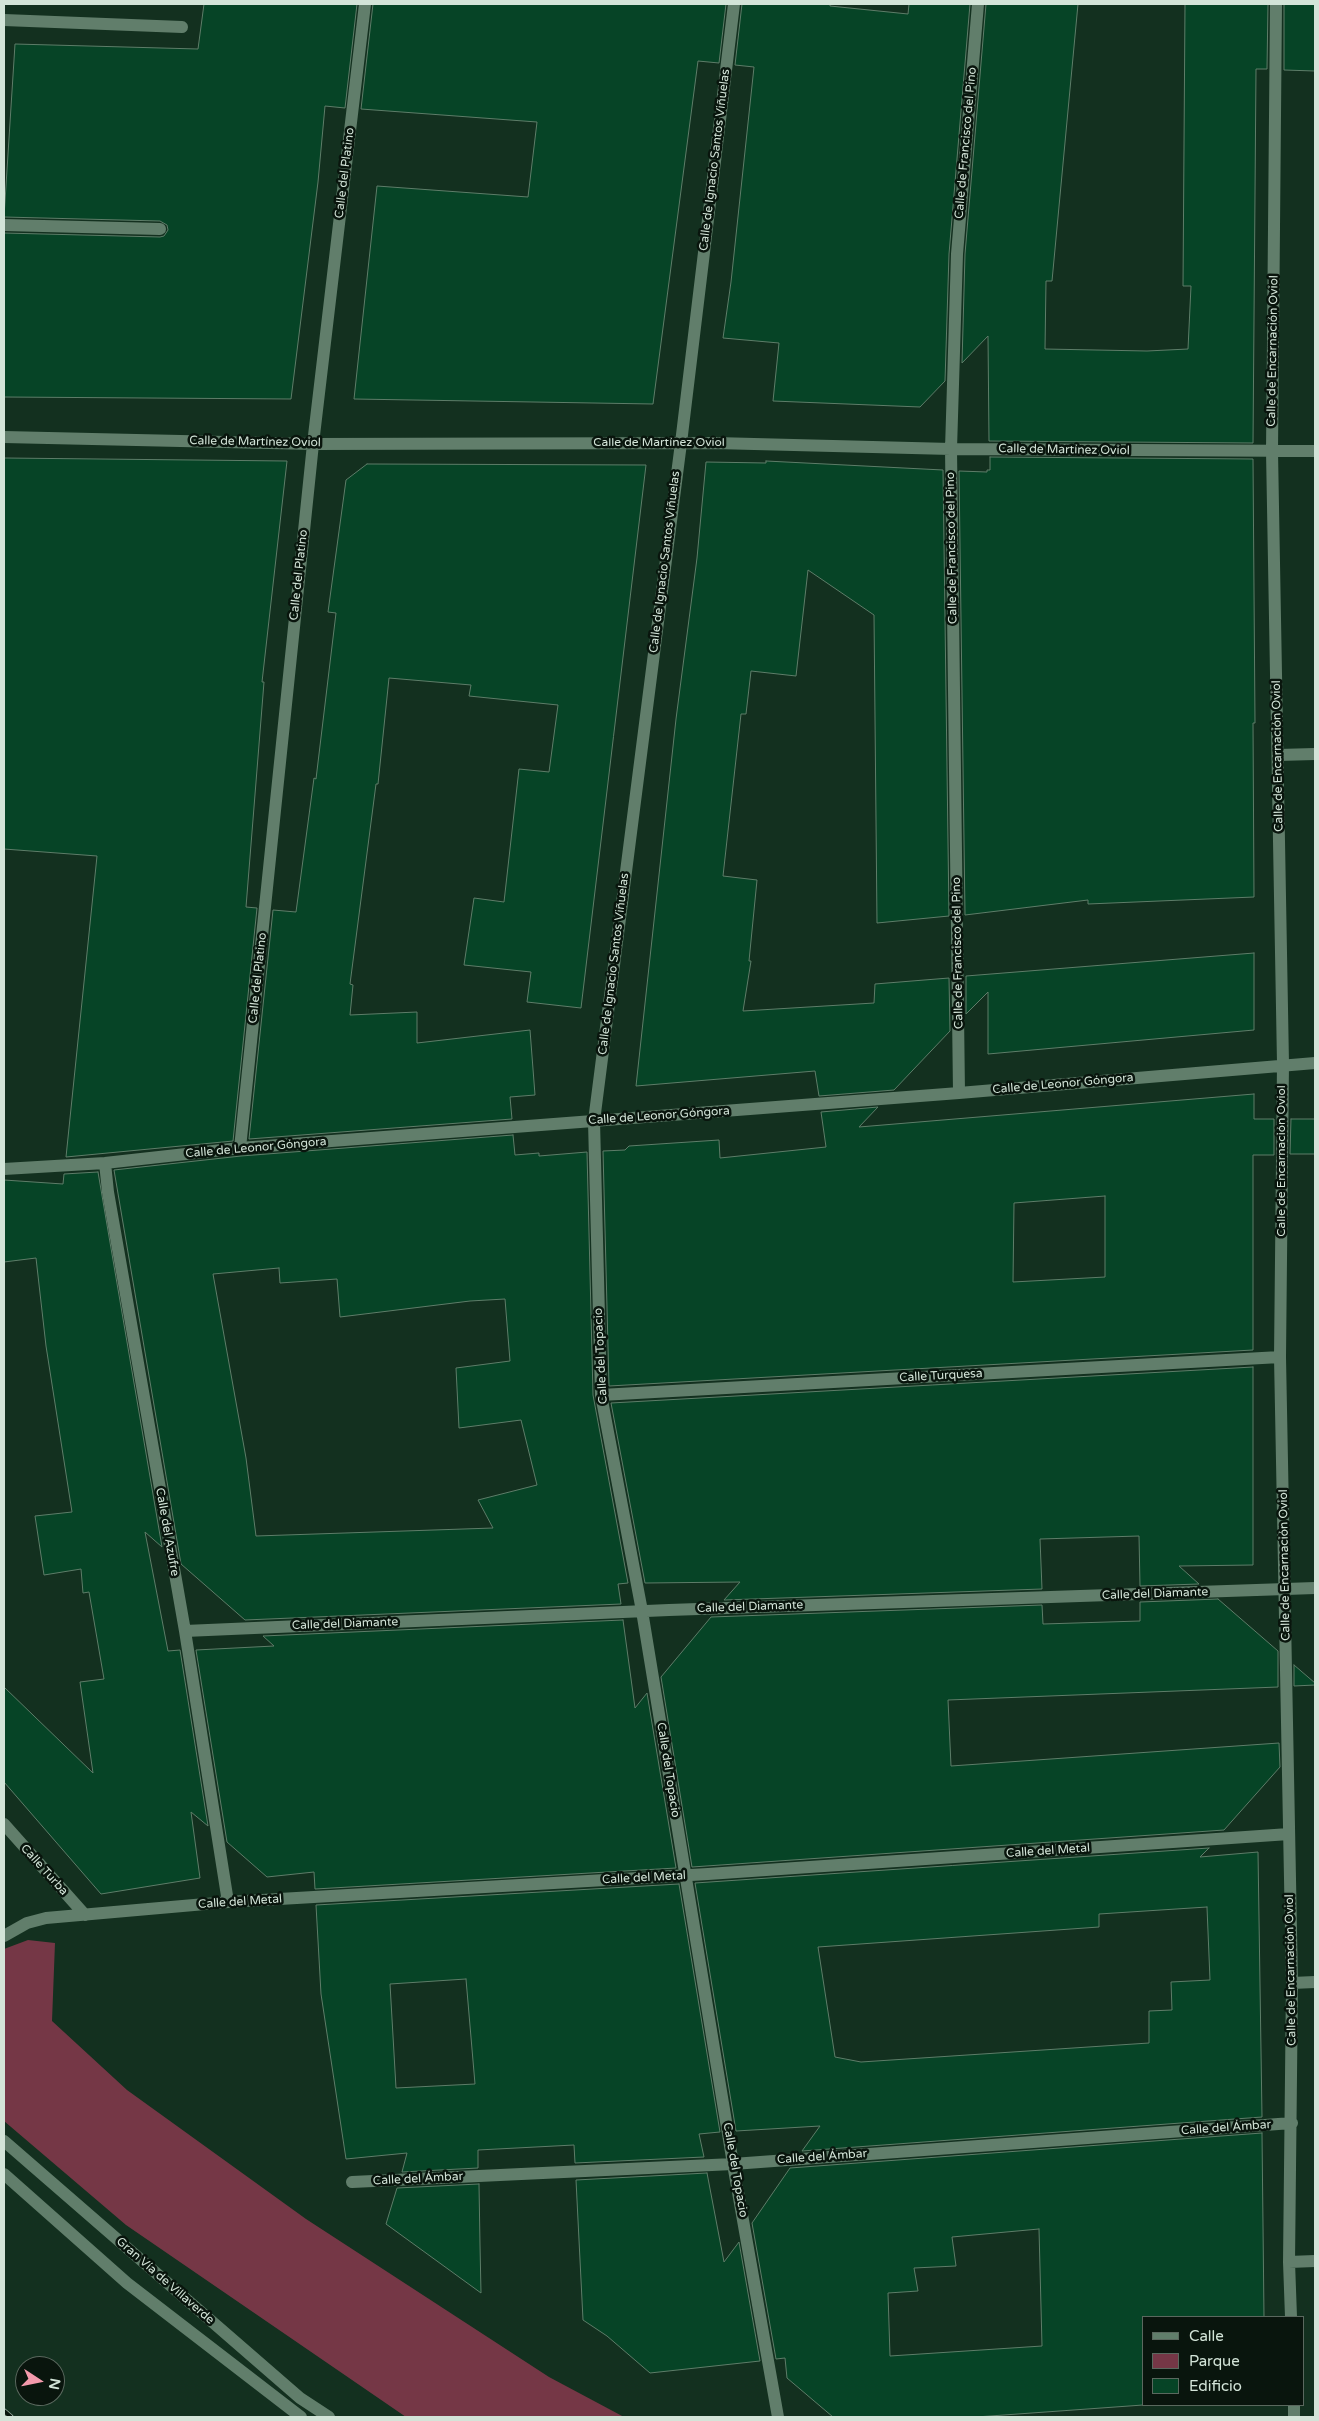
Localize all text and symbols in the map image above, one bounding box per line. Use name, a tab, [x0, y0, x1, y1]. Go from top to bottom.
street label: Calle de Francisco del Pino	[952, 67, 980, 219]
street label: Calle de Ignacio Santos Viñuelas	[697, 68, 733, 252]
street label: Calle del Platino	[332, 127, 358, 219]
street label: Calle de Encarnación Oviol	[1264, 275, 1282, 427]
street label: Calle de Martínez Oviol	[189, 434, 321, 450]
street label: Calle de Martínez Oviol	[593, 436, 725, 450]
street label: Calle de Martínez Oviol	[998, 442, 1130, 458]
street label: Calle de Ignacio Santos Viñuelas	[647, 470, 683, 654]
street label: Calle de Francisco del Pino	[943, 472, 961, 624]
street label: Calle del Platino	[287, 529, 311, 621]
street label: Calle de Encarnación Oviol	[1269, 680, 1287, 832]
street label: Calle de Ignacio Santos Viñuelas	[596, 872, 632, 1056]
street label: Calle de Francisco del Pino	[949, 877, 967, 1029]
street label: Calle del Platino	[246, 932, 270, 1024]
street label: Calle de Leonor Góngora	[992, 1071, 1134, 1097]
street label: Calle de Encarnación Oviol	[1275, 1085, 1289, 1237]
street label: Calle de Leonor Góngora	[588, 1104, 730, 1128]
street label: Calle de Leonor Góngora	[185, 1135, 327, 1161]
street label: Calle del Topacio	[591, 1308, 611, 1404]
street label: Calle Turquesa	[899, 1367, 983, 1385]
street label: Calle del Azufre	[152, 1487, 182, 1577]
street label: Calle de Encarnación Oviol	[1276, 1489, 1294, 1641]
street label: Calle del Diamante	[1102, 1585, 1208, 1603]
street label: Calle del Diamante	[697, 1598, 803, 1616]
street label: Calle del Diamante	[292, 1615, 398, 1633]
street label: Calle del Topacio	[653, 1721, 683, 1819]
street label: Calle Turba	[17, 1841, 71, 1899]
street label: Calle del Metal	[1006, 1841, 1090, 1861]
street label: Calle del Metal	[602, 1869, 686, 1887]
street label: Calle del Metal	[198, 1892, 282, 1912]
street label: Calle de Encarnación Oviol	[1282, 1894, 1300, 2046]
street label: Calle del Ámbar	[1180, 2118, 1272, 2138]
street label: Calle del Topacio	[720, 2121, 750, 2219]
street label: Calle del Ámbar	[776, 2147, 868, 2167]
street label: Calle del Ámbar	[373, 2169, 463, 2189]
street label: Gran Vía de Villaverde	[113, 2235, 217, 2327]
legend	[1142, 2316, 1304, 2406]
text: Calle	[1189, 2327, 1224, 2345]
text: Parque	[1189, 2352, 1240, 2370]
north arrow	[15, 2356, 65, 2406]
text: N	[45, 2377, 64, 2391]
text: Edificio	[1189, 2377, 1242, 2395]

